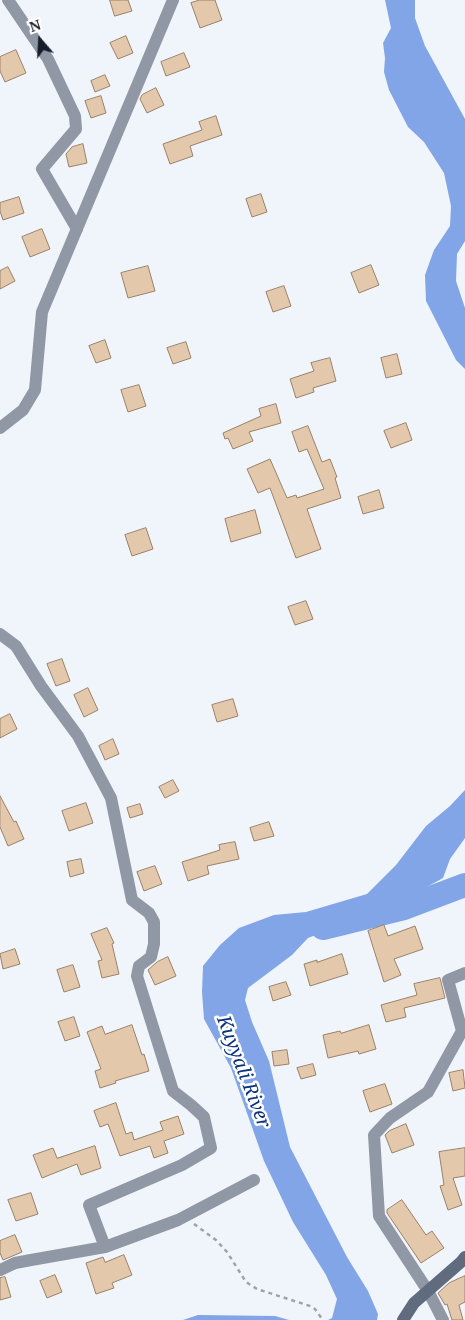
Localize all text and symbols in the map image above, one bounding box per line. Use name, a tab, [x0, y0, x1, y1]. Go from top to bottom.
north arrow	[15, 15, 65, 65]
text: N	[27, 15, 43, 36]
water label: Kuyyali River	[211, 1012, 275, 1132]

